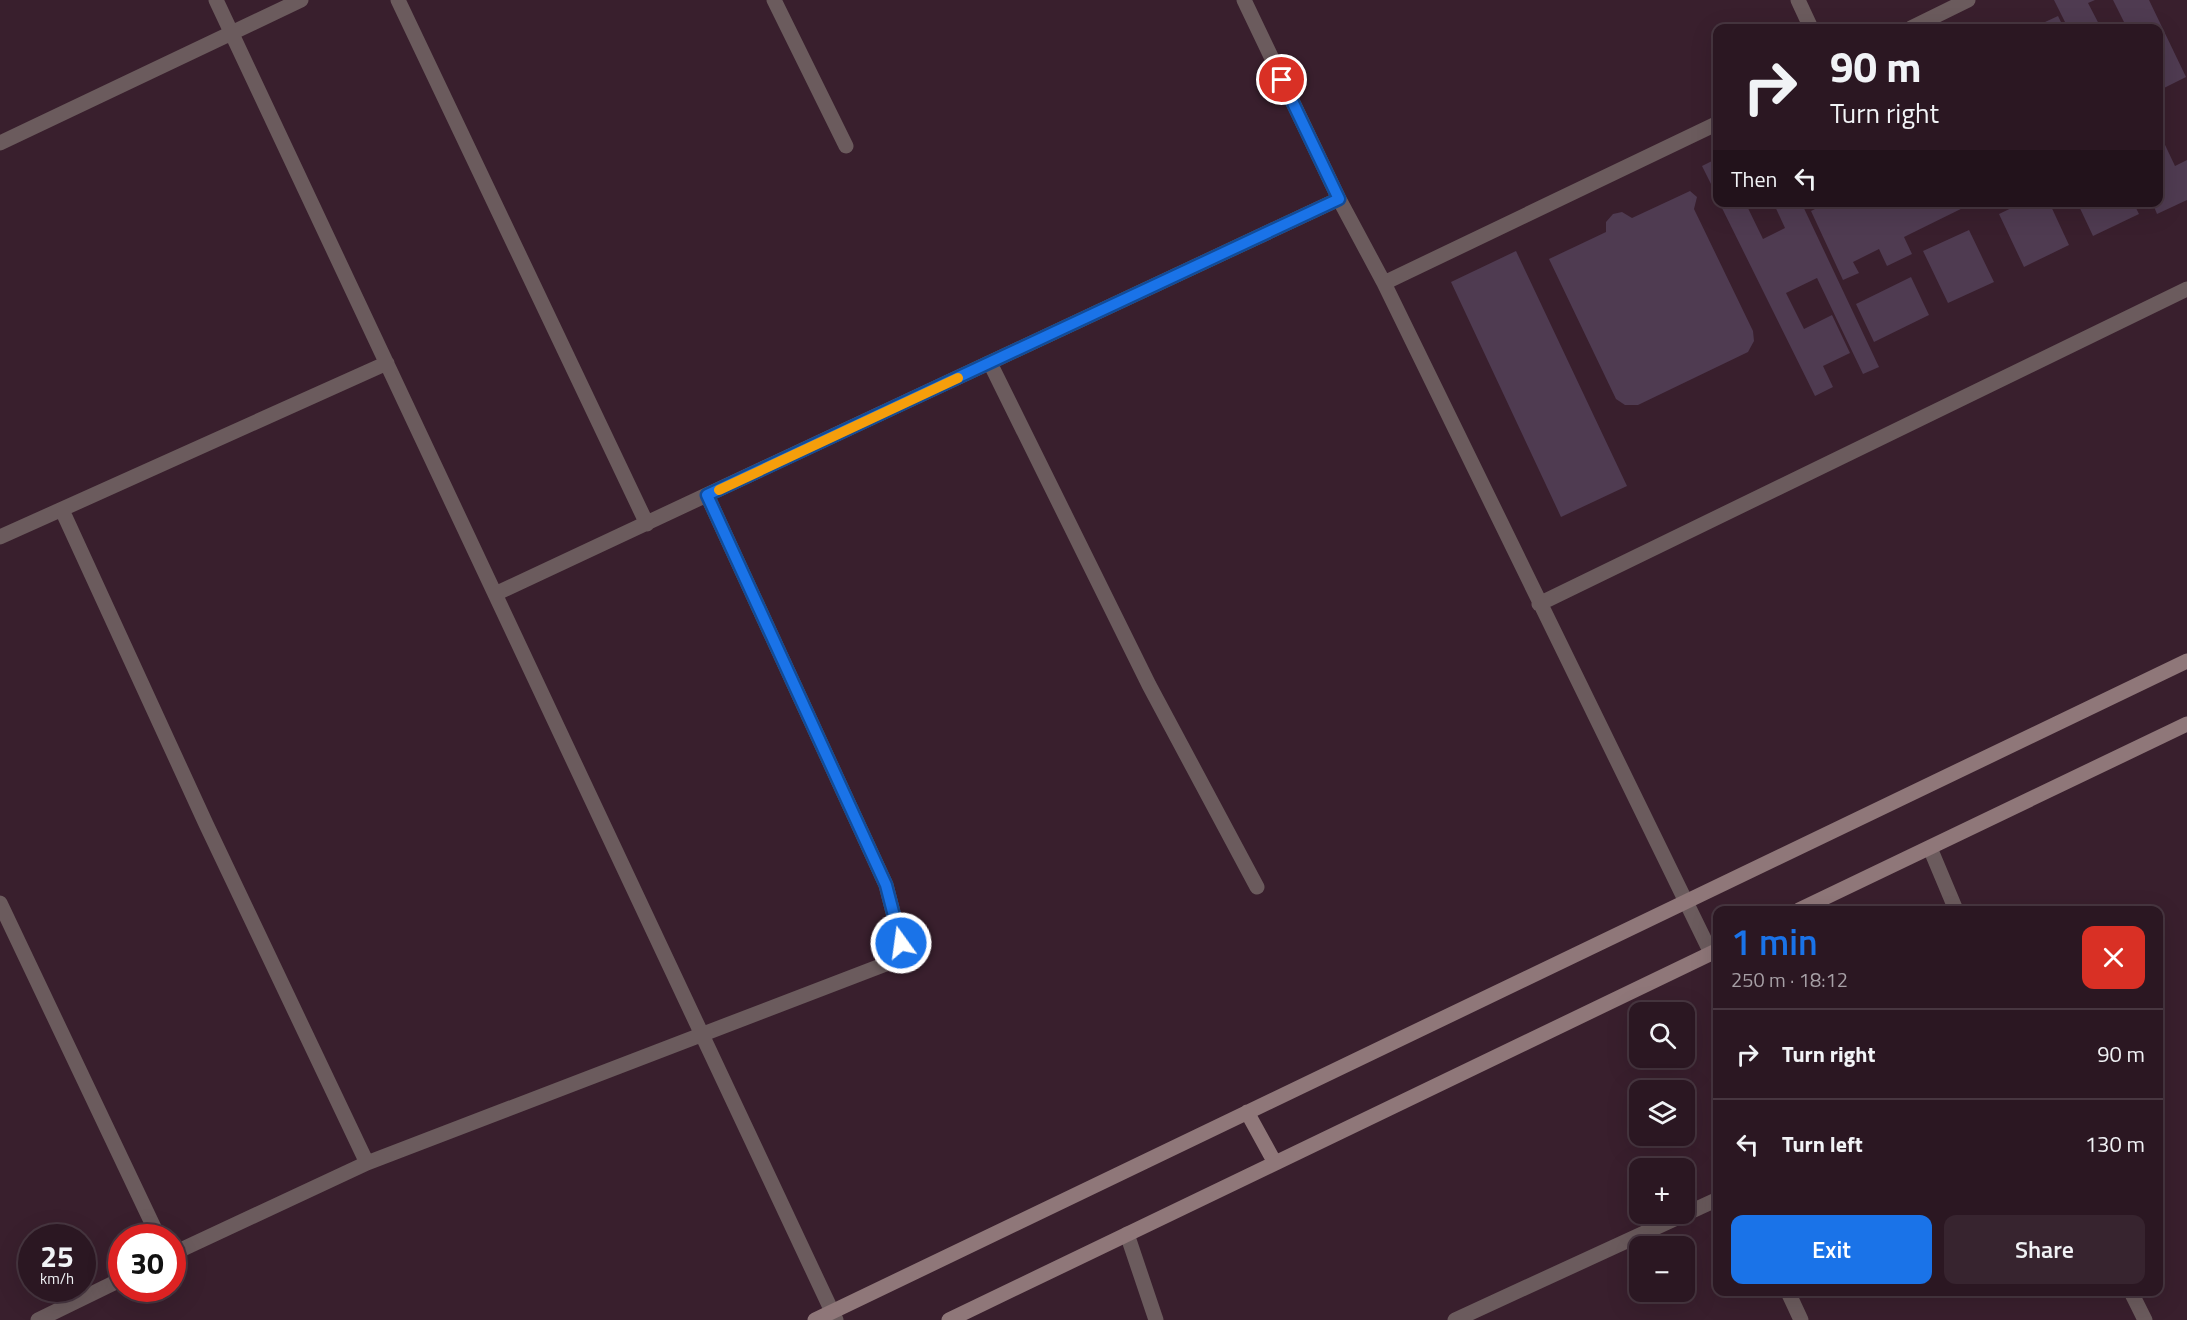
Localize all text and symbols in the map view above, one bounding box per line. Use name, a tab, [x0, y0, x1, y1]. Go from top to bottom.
text: 90 m	[1830, 34, 1922, 98]
icon: right	[1731, 48, 1809, 126]
pin	[1256, 54, 1307, 105]
icon: arrive	[1265, 63, 1298, 96]
text: Turn right	[1830, 92, 1939, 133]
text: Then	[1731, 162, 1777, 196]
icon: left	[1789, 162, 1822, 195]
position arrow	[869, 911, 933, 975]
text: 1 min	[1731, 914, 1818, 969]
button: close	[2082, 926, 2145, 989]
text: 250 m · 18:12	[1731, 964, 1848, 995]
map controls	[1629, 1002, 1695, 1302]
button: search	[1629, 1002, 1695, 1068]
text: Turn right	[1782, 1037, 1876, 1071]
text: 90 m	[2097, 1037, 2145, 1071]
icon: right	[1731, 1038, 1764, 1071]
button: layers	[1629, 1080, 1695, 1146]
text: Turn left	[1782, 1127, 1863, 1161]
text: 130 m	[2085, 1127, 2145, 1161]
icon: left	[1731, 1128, 1764, 1161]
button: +	[1629, 1158, 1695, 1224]
button: Exit	[1731, 1215, 1932, 1284]
button: Share	[1944, 1215, 2145, 1284]
speed limit sign: 30	[108, 1224, 186, 1302]
text: 25	[40, 1233, 74, 1279]
button: −	[1629, 1236, 1695, 1302]
text: km/h	[40, 1267, 74, 1290]

